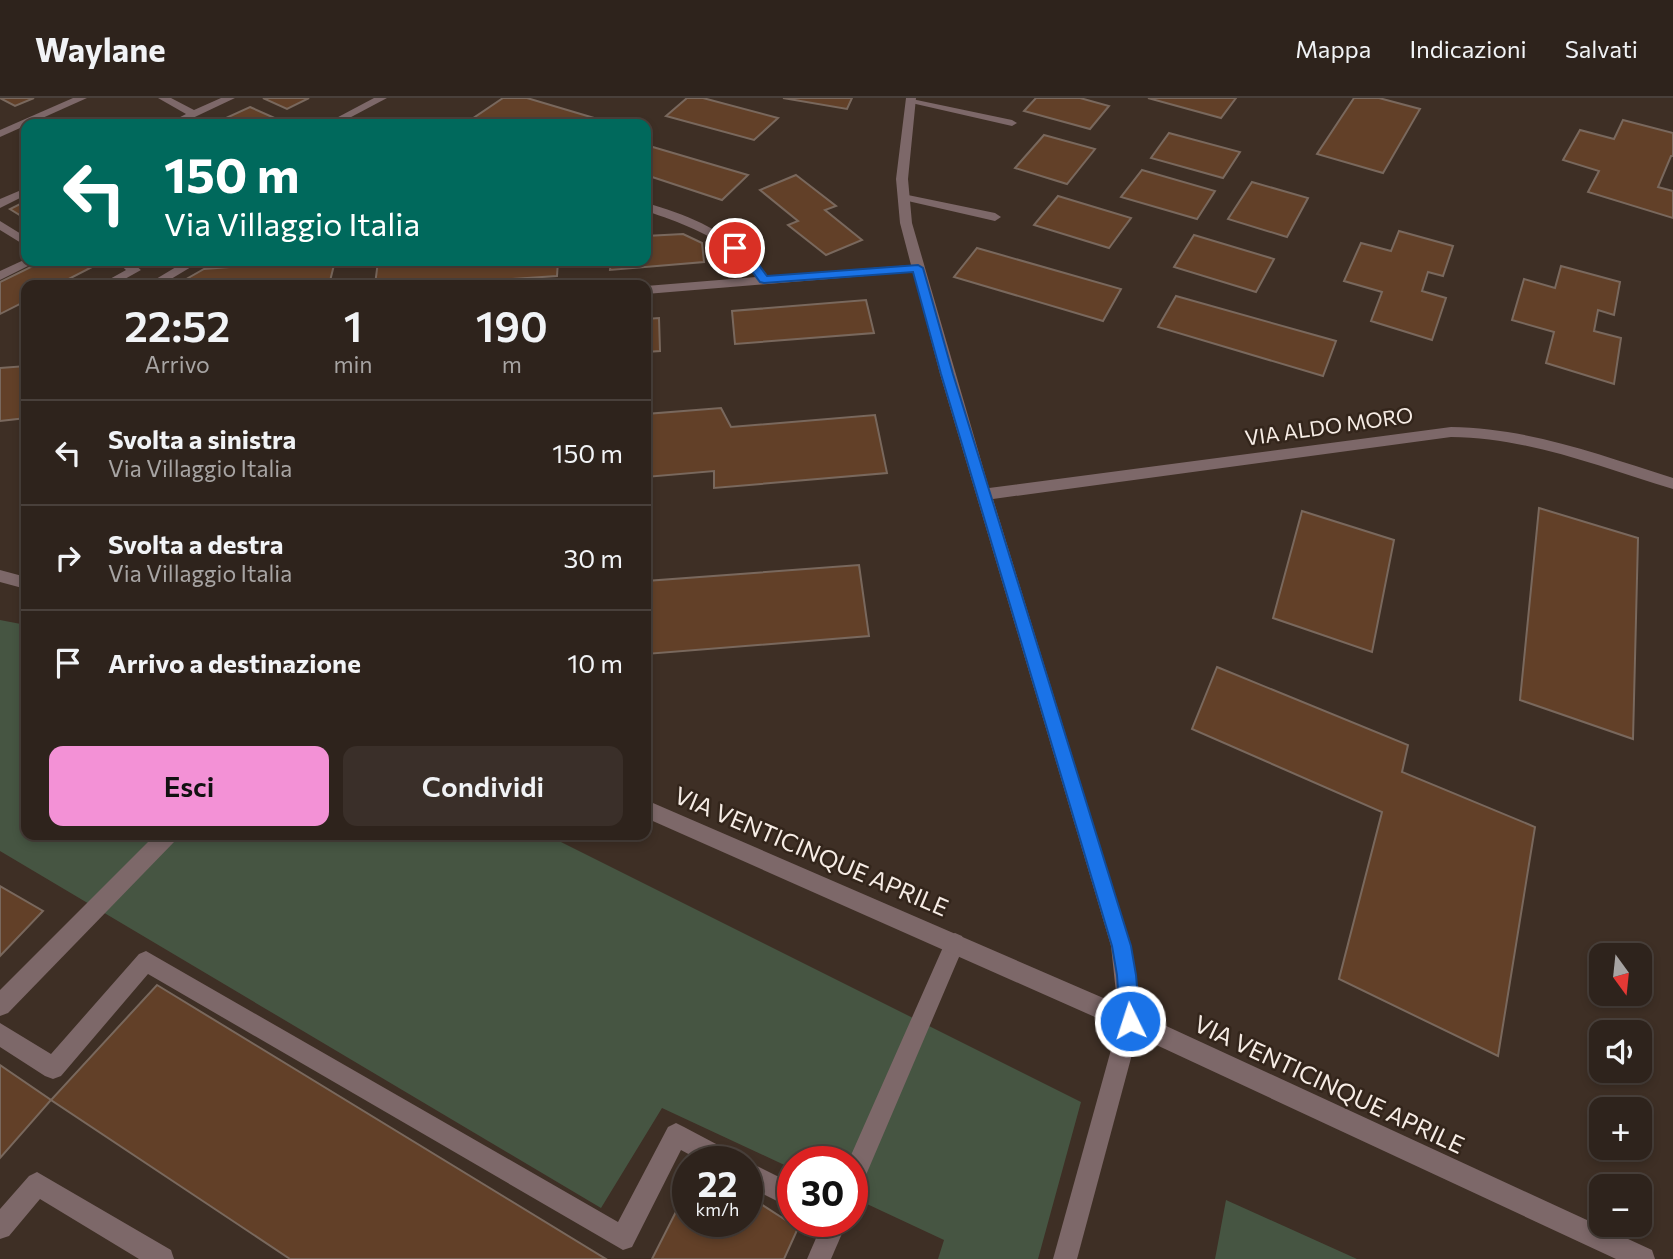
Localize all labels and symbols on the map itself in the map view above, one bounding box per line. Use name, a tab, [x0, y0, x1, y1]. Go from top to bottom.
pin	[705, 218, 765, 278]
street label: VIA ALDO MORO	[1243, 401, 1415, 450]
street label: VIA VENTICINQUE APRILE	[670, 780, 953, 922]
north arrow	[1589, 943, 1652, 1006]
position arrow	[1093, 984, 1167, 1058]
street label: VIA VENTICINQUE APRILE	[1190, 1008, 1469, 1159]
speed limit sign: 30	[777, 1146, 868, 1237]

